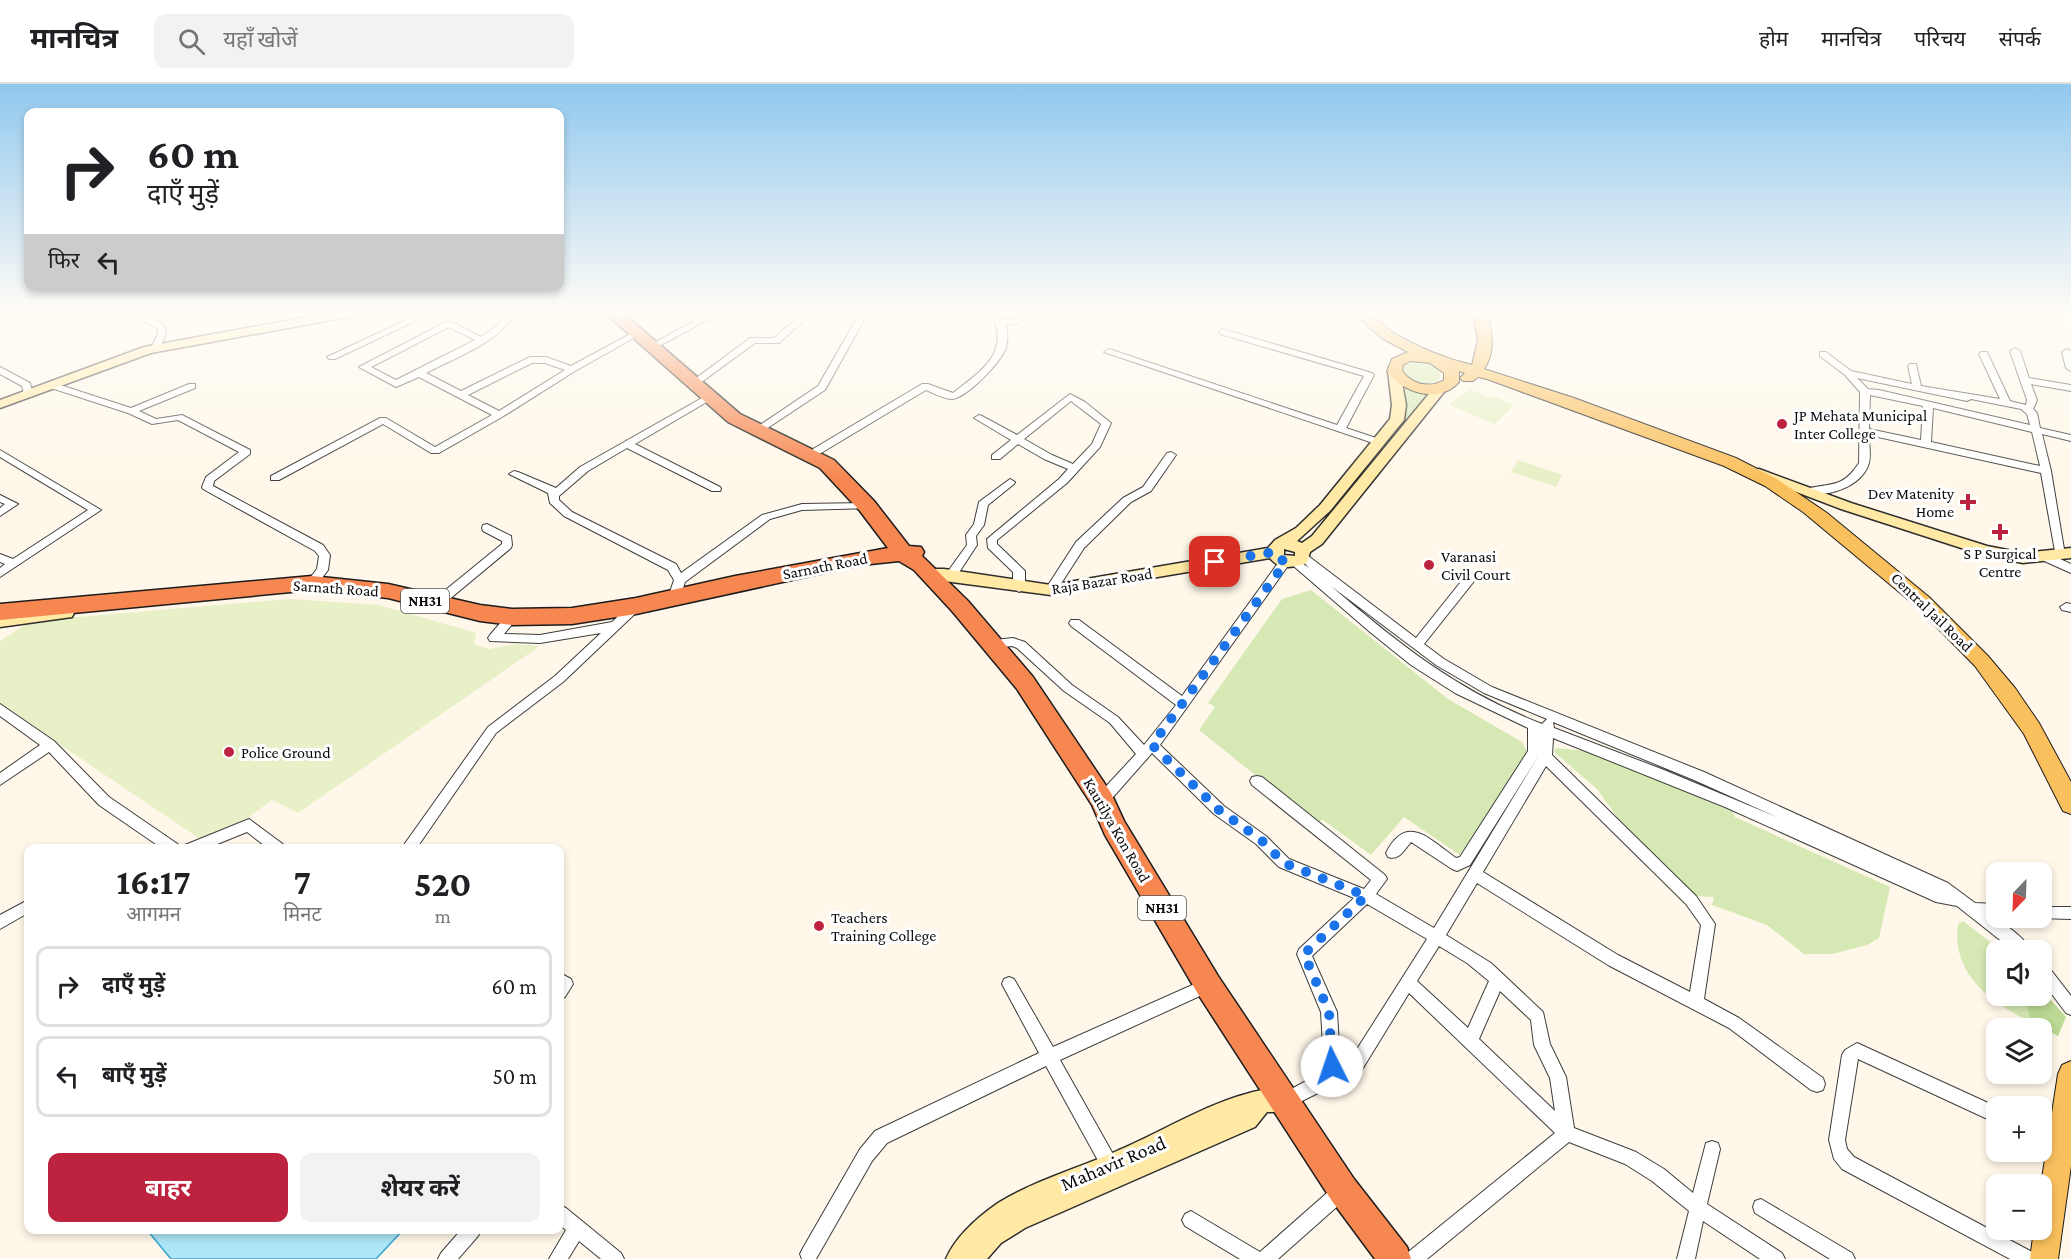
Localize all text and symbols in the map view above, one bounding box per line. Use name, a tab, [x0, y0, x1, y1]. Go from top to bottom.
search box	[154, 14, 574, 68]
text: मानचित्र	[30, 23, 118, 54]
icon: search	[175, 25, 208, 58]
text: यहाँ खोजें	[223, 27, 298, 52]
text: होम	[1759, 27, 1788, 51]
text: मानचित्र	[1821, 27, 1881, 51]
text: परिचय	[1914, 27, 1966, 51]
text: संपर्क	[1999, 27, 2041, 51]
text: 60 m	[147, 130, 239, 177]
icon: right	[48, 132, 126, 210]
text: दाएँ मुड़ें	[147, 179, 219, 209]
icon: left	[92, 246, 125, 279]
text: फिर	[48, 248, 80, 273]
place label: JP Mehata Municipal Inter College	[1792, 407, 1927, 443]
marker: JP Mehata Municipal Inter College	[1775, 417, 1789, 431]
place label: Dev Matenity Home	[1868, 485, 1955, 520]
marker: Dev Matenity Home	[1959, 493, 1977, 511]
marker: S P Surgical Centre	[1991, 523, 2009, 541]
pin	[1189, 536, 1240, 587]
icon: arrive	[1198, 545, 1231, 578]
place label: S P Surgical Centre	[1963, 545, 2037, 580]
place label: Varanasi Civil Court	[1441, 548, 1511, 583]
street label: Sarnath Road	[781, 549, 869, 583]
marker: Varanasi Civil Court	[1422, 558, 1436, 572]
street label: Raja Bazar Road	[1050, 565, 1154, 598]
street label: Central Jail Road	[1887, 569, 1977, 656]
street label: Sarnath Road	[293, 577, 380, 600]
road number: NH31	[401, 589, 449, 613]
place label: Police Ground	[241, 744, 331, 761]
marker: Police Ground	[222, 745, 236, 759]
street label: Kautilya Kon Road	[1079, 775, 1154, 886]
text: 16:17	[117, 862, 191, 902]
text: 7	[294, 862, 311, 902]
north arrow	[1986, 862, 2052, 928]
map controls	[1986, 862, 2052, 1240]
text: 520	[414, 864, 471, 904]
road number: NH31	[1138, 896, 1186, 920]
text: आगमन	[126, 903, 181, 925]
text: मिनट	[283, 903, 322, 925]
text: m	[435, 905, 451, 927]
place label: Teachers Training College	[831, 909, 936, 945]
marker: Teachers Training College	[812, 919, 826, 933]
button: sound	[1986, 940, 2052, 1006]
icon: right	[51, 970, 84, 1003]
text: दाएँ मुड़ें	[102, 972, 165, 997]
text: 60 m	[492, 974, 537, 999]
button: layers	[1986, 1018, 2052, 1084]
position arrow	[1300, 1034, 1364, 1098]
icon: left	[51, 1060, 84, 1093]
text: बाएँ मुड़ें	[102, 1062, 167, 1087]
text: 50 m	[492, 1064, 537, 1089]
button: +	[1986, 1096, 2052, 1162]
street label: Mahavir Road	[1057, 1131, 1169, 1195]
button: बाहर	[48, 1153, 288, 1222]
button: शेयर करें	[300, 1153, 540, 1222]
button: −	[1986, 1174, 2052, 1240]

